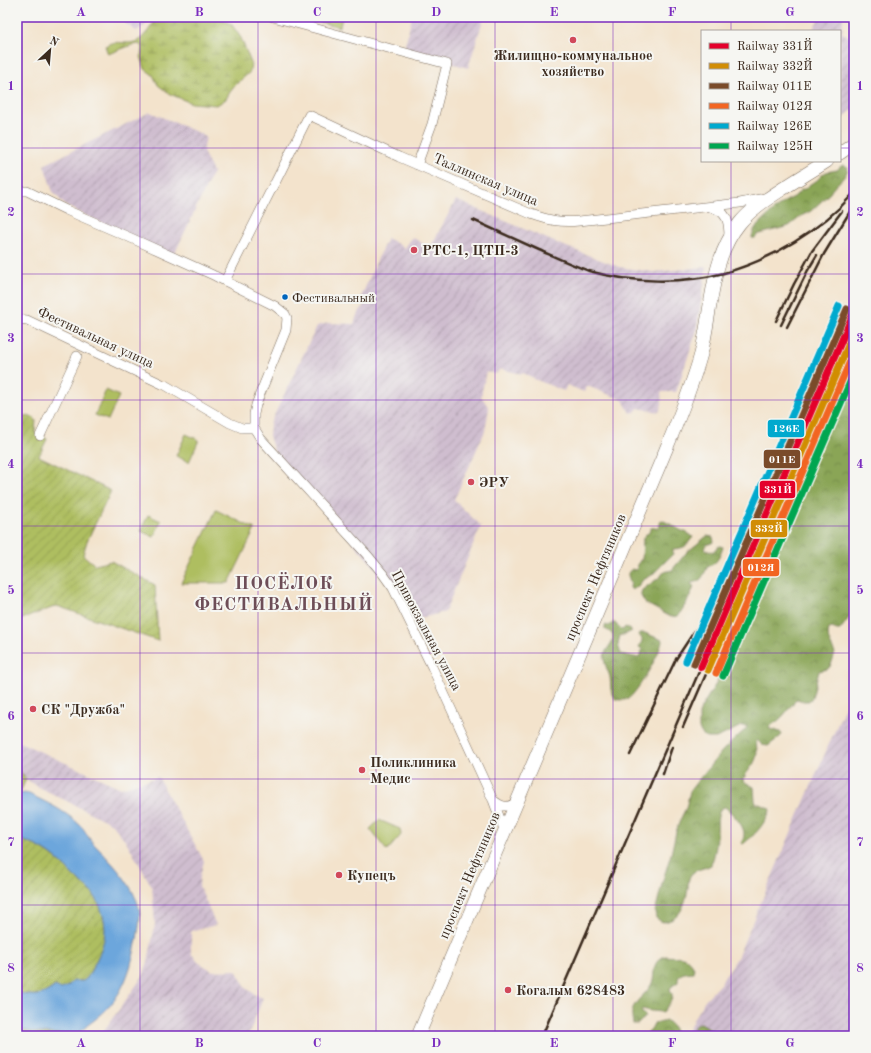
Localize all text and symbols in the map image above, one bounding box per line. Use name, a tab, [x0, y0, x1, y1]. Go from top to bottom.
text: A	[76, 6, 86, 19]
text: B	[194, 6, 204, 19]
text: C	[313, 6, 321, 19]
text: D	[431, 6, 441, 19]
text: E	[550, 6, 559, 19]
text: F	[668, 6, 677, 19]
text: G	[785, 6, 795, 19]
north arrow	[30, 30, 70, 70]
legend	[701, 30, 841, 162]
marker: Жилищно-коммунальное хозяйство	[568, 35, 578, 45]
text: N	[48, 36, 60, 49]
text: Railway 331Й	[737, 38, 813, 53]
place label: Жилищно-коммунальное хозяйство	[493, 49, 653, 79]
text: Railway 332Й	[737, 58, 813, 73]
text: 1	[7, 80, 15, 93]
text: 1	[856, 80, 864, 93]
text: Railway 011Е	[737, 81, 812, 93]
text: Railway 012Я	[737, 101, 812, 113]
text: Railway 126Е	[737, 121, 812, 133]
text: Railway 125Н	[737, 140, 813, 153]
street label: Таллинская улица	[431, 151, 540, 208]
text: 2	[7, 206, 15, 219]
text: 2	[856, 206, 864, 219]
place label: РТС-1, ЦТП-3	[422, 244, 519, 258]
marker: РТС-1, ЦТП-3	[409, 245, 419, 255]
marker: Фестивальный	[280, 292, 290, 302]
place label: Фестивальный	[292, 292, 375, 305]
street label: Фестивальная улица	[35, 305, 156, 371]
text: 3	[7, 332, 15, 345]
text: 3	[856, 332, 864, 345]
line badge: 126Е	[767, 419, 805, 438]
text: 126Е	[773, 424, 800, 435]
line badge: 011Е	[763, 449, 801, 469]
text: 011Е	[769, 455, 796, 466]
text: 4	[7, 458, 15, 471]
text: 4	[856, 458, 864, 471]
place label: ЭРУ	[479, 476, 509, 490]
marker: ЭРУ	[466, 477, 476, 487]
line badge: 331Й	[759, 480, 796, 499]
text: 331Й	[764, 483, 792, 496]
street label: проспект Нефтяников	[563, 512, 630, 643]
line badge: 332Й	[750, 519, 788, 538]
text: 332Й	[755, 522, 783, 535]
line badge: 012Я	[742, 558, 780, 577]
text: 012Я	[747, 563, 775, 574]
street label: Привокзальная улица	[388, 568, 464, 693]
district label: ПОСЁЛОК ФЕСТИВАЛЬНЫЙ	[195, 572, 373, 614]
text: 5	[7, 584, 15, 597]
text: 5	[856, 584, 864, 597]
place label: СК "Дружба"	[41, 703, 125, 717]
marker: СК "Дружба"	[28, 704, 38, 714]
text: 6	[7, 710, 15, 723]
text: 6	[856, 710, 864, 723]
place label: Поликлиника Медис	[370, 756, 456, 786]
marker: Поликлиника Медис	[357, 765, 367, 775]
street label: проспект Нефтяников	[437, 810, 504, 941]
text: 7	[7, 836, 15, 849]
text: 7	[856, 836, 864, 849]
place label: Купецъ	[347, 869, 396, 883]
marker: Купецъ	[334, 870, 344, 880]
text: 8	[7, 962, 15, 975]
text: 8	[856, 962, 864, 975]
place label: Когалым 628483	[516, 984, 625, 998]
marker: Когалым 628483	[503, 985, 513, 995]
text: A	[76, 1037, 86, 1050]
text: B	[194, 1037, 204, 1050]
text: C	[313, 1037, 321, 1050]
text: D	[431, 1037, 441, 1050]
text: E	[550, 1037, 559, 1050]
text: F	[668, 1037, 677, 1050]
text: G	[785, 1037, 795, 1050]

